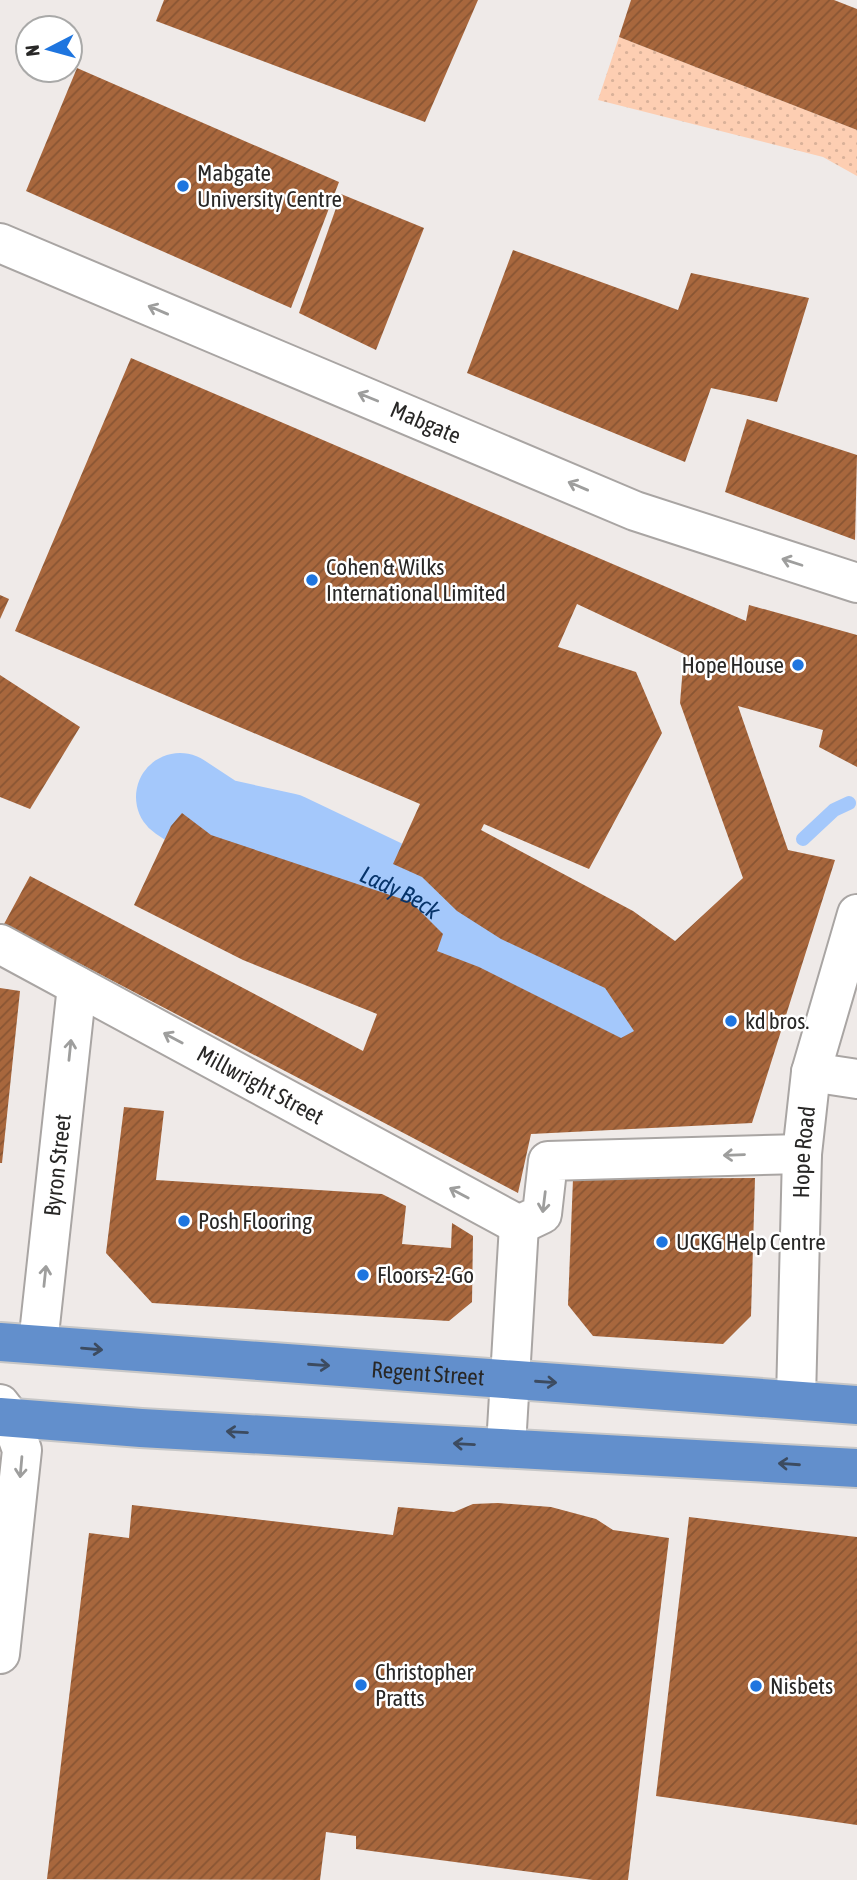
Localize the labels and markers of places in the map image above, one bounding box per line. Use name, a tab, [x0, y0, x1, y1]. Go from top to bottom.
place label: Mabgate University Centre	[197, 160, 342, 212]
marker: Mabgate University Centre	[175, 178, 191, 194]
place label: Cohen & Wilks International Limited	[326, 554, 506, 606]
marker: Cohen & Wilks International Limited	[304, 572, 320, 588]
place label: Hope House	[681, 652, 784, 678]
marker: Hope House	[790, 657, 806, 673]
place label: kd bros.	[745, 1008, 809, 1034]
marker: kd bros.	[723, 1013, 739, 1029]
place label: Posh Flooring	[198, 1208, 312, 1234]
marker: Posh Flooring	[176, 1213, 192, 1229]
place label: UCKG Help Centre	[676, 1229, 826, 1255]
marker: UCKG Help Centre	[654, 1234, 670, 1250]
place label: Floors-2-Go	[377, 1262, 474, 1288]
marker: Floors-2-Go	[355, 1267, 371, 1283]
place label: Christopher Pratts	[375, 1659, 474, 1711]
place label: Nisbets	[770, 1673, 833, 1699]
marker: Christopher Pratts	[353, 1677, 369, 1693]
marker: Nisbets	[748, 1678, 764, 1694]

